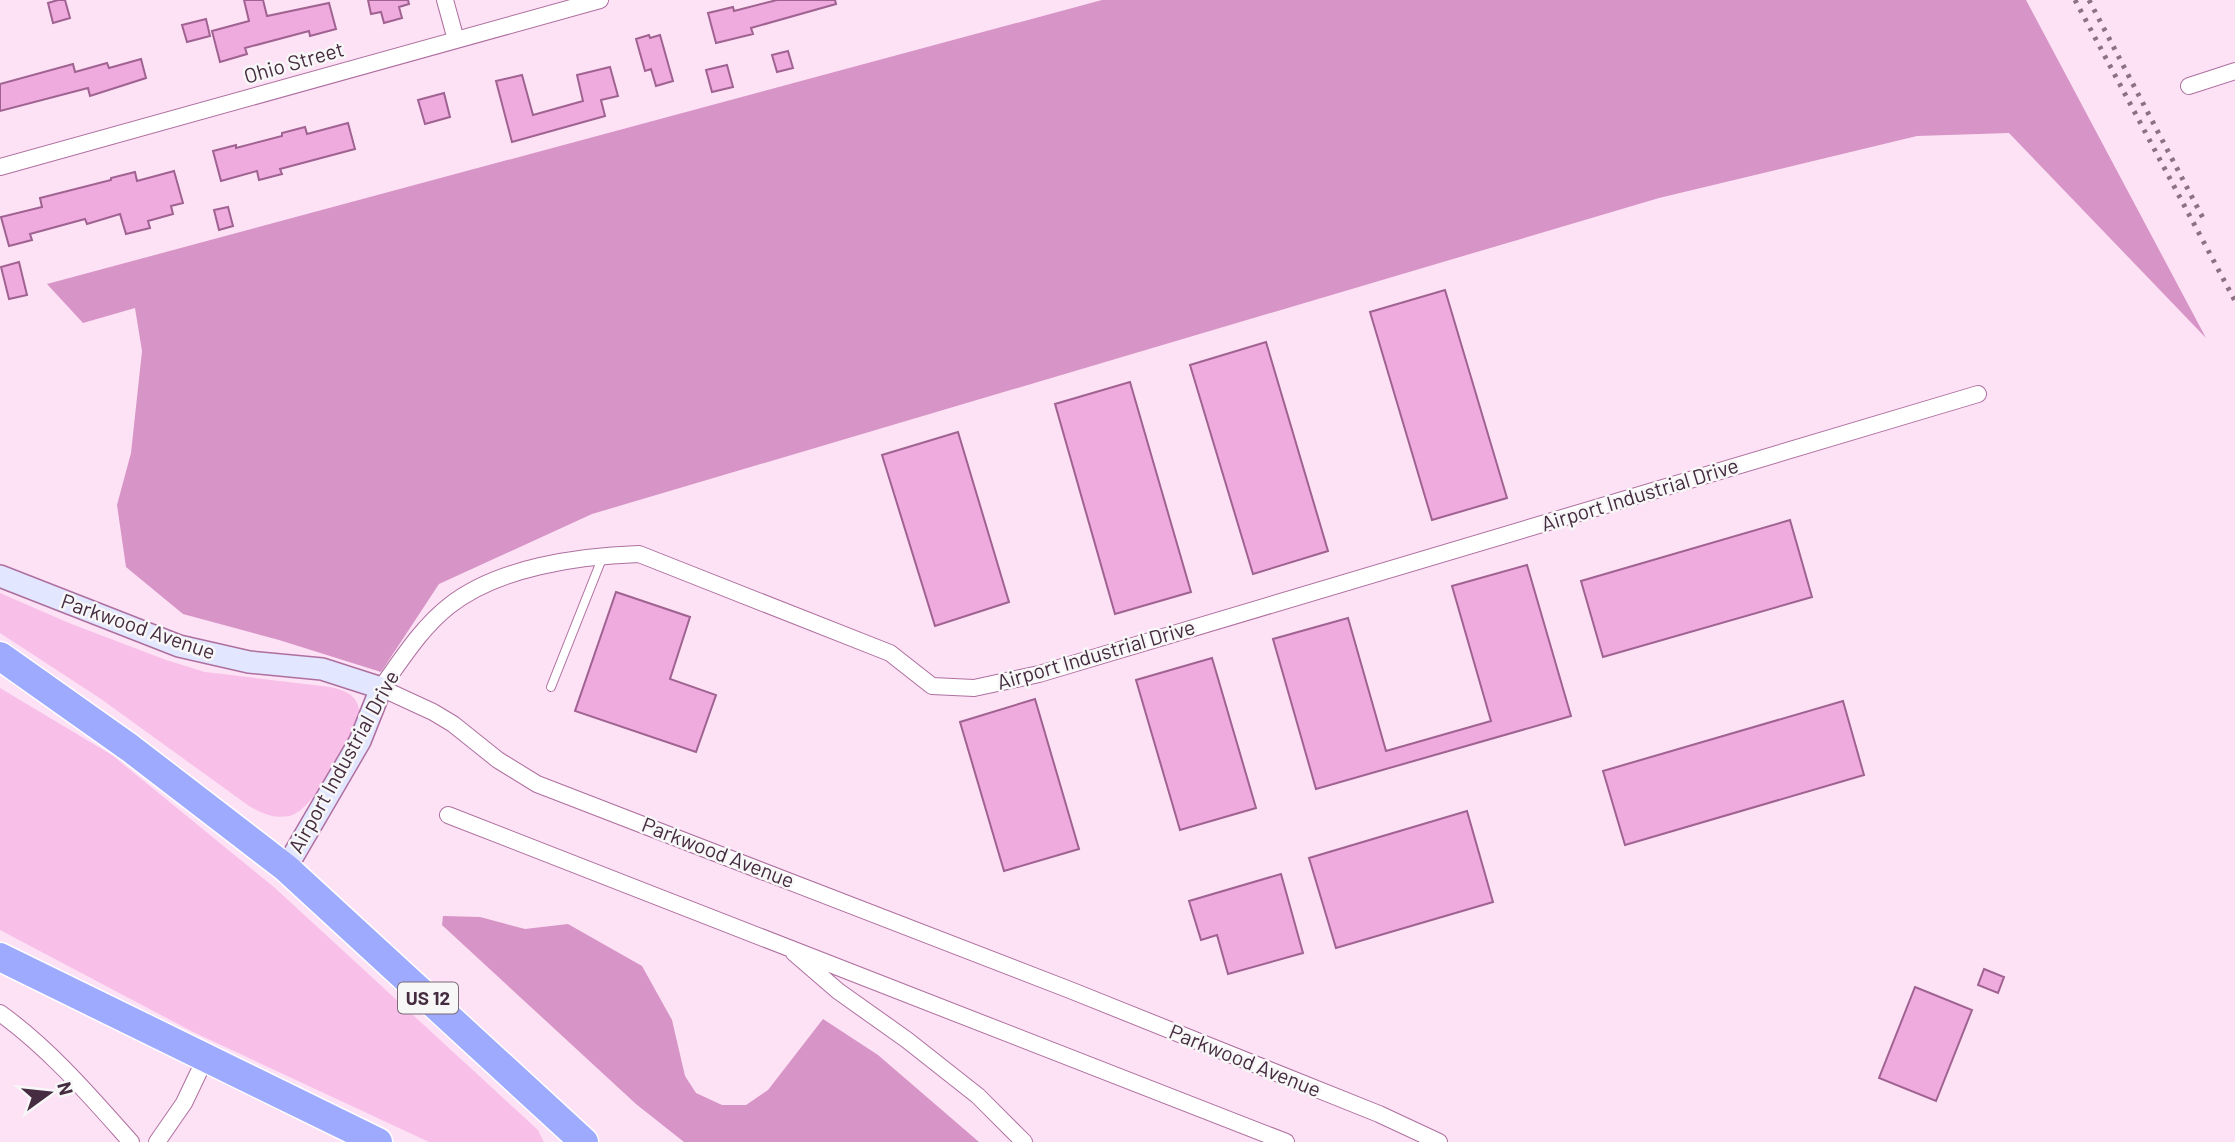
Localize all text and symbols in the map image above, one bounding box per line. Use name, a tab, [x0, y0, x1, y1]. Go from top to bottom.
street label: Ohio Street	[241, 35, 346, 88]
street label: Airport Industrial Drive	[1538, 452, 1741, 535]
street label: Parkwood Avenue	[58, 587, 219, 664]
street label: Airport Industrial Drive	[994, 613, 1198, 694]
street label: Airport Industrial Drive	[282, 666, 403, 857]
street label: Parkwood Avenue	[639, 811, 798, 892]
road number: US 12	[398, 982, 458, 1014]
street label: Parkwood Avenue	[1166, 1018, 1325, 1101]
north arrow	[14, 1058, 84, 1128]
text: N	[53, 1079, 79, 1098]

